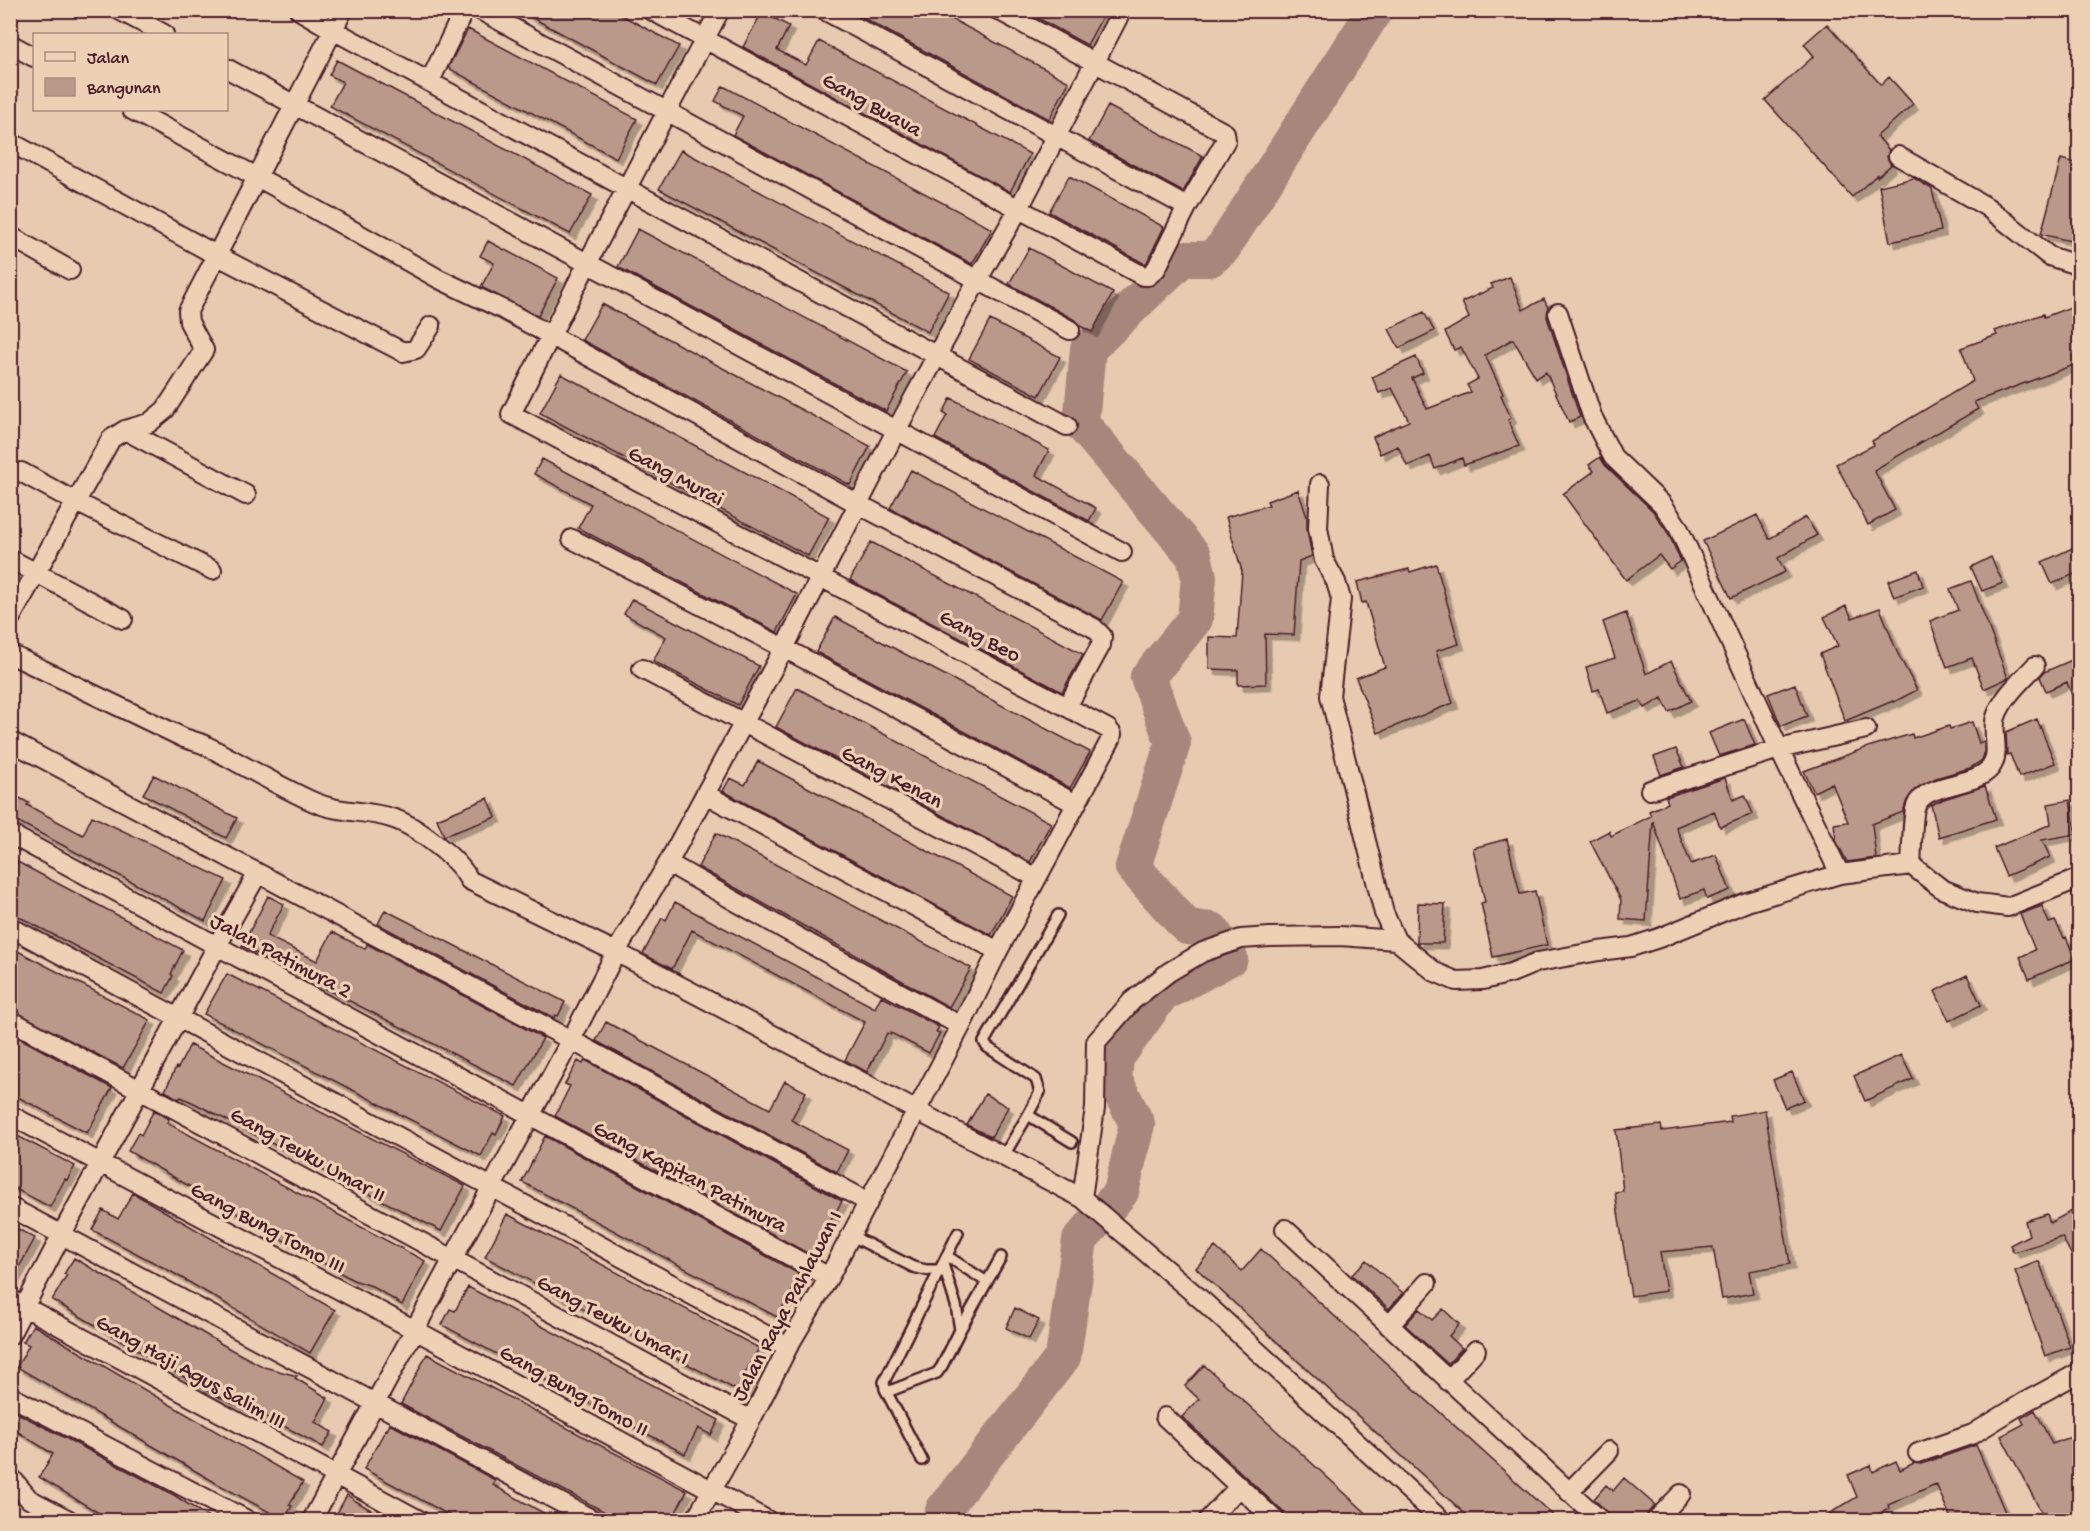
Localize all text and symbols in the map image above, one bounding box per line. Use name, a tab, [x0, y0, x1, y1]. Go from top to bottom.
legend	[33, 33, 228, 111]
text: Jalan	[87, 49, 129, 70]
street label: Gang Buava	[817, 68, 926, 145]
text: Bangunan	[86, 79, 161, 100]
street label: Gang Murai	[623, 441, 727, 514]
street label: Gang Beo	[934, 605, 1024, 670]
street label: Gang Kenan	[836, 741, 947, 816]
street label: Jalan Patimura 2	[205, 909, 356, 1006]
street label: Gang Teuku Umar II	[225, 1103, 389, 1210]
street label: Gang Kapitan Patimura	[588, 1117, 791, 1241]
street label: Gang Bung Tomo III	[185, 1178, 349, 1281]
street label: Jalan Raya Pahlawan I	[727, 1207, 850, 1407]
street label: Gang Teuku Umar I	[532, 1270, 693, 1373]
street label: Gang Haji Agus Salim III	[90, 1310, 290, 1437]
street label: Gang Bung Tomo II	[494, 1341, 652, 1444]

